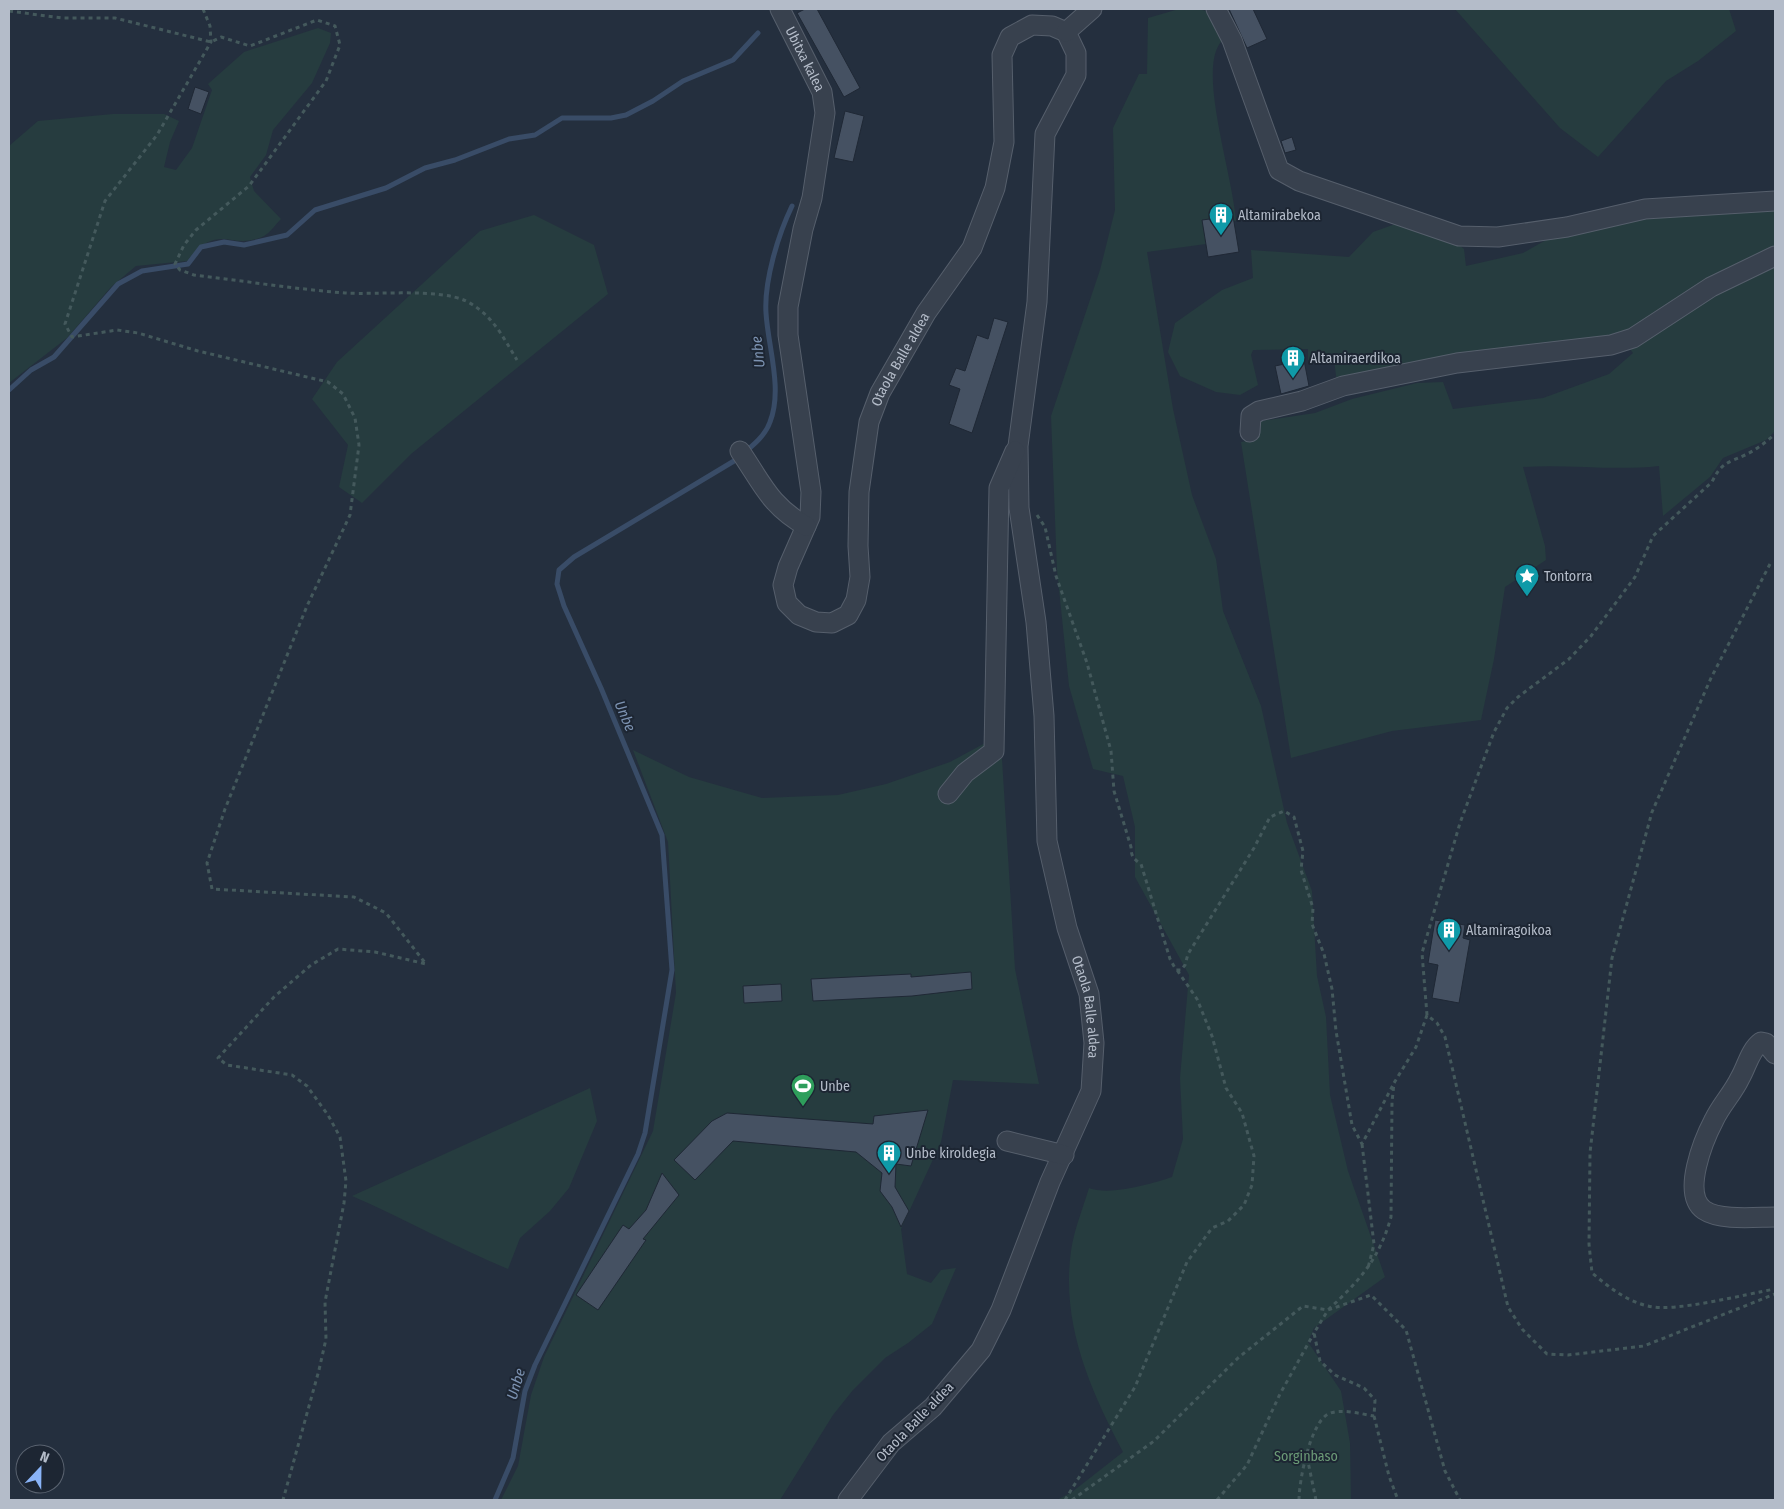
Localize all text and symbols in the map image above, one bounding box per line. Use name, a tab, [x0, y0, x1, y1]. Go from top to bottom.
street label: Ubitxa kalea	[782, 24, 829, 94]
building icon: Altamirabekoa	[1208, 202, 1234, 236]
place label: Altamirabekoa	[1238, 207, 1321, 224]
street label: Otaola Balle aldea	[867, 309, 933, 408]
water label: Unbe	[747, 335, 769, 369]
building icon: Altamiraerdikoa	[1280, 345, 1306, 379]
place label: Altamiraerdikoa	[1310, 350, 1401, 367]
place icon: Tontorra	[1514, 563, 1540, 597]
place label: Tontorra	[1544, 568, 1593, 585]
water label: Unbe	[611, 698, 639, 734]
building icon: Altamiragoikoa	[1436, 917, 1462, 951]
place label: Altamiragoikoa	[1466, 922, 1552, 939]
street label: Otaola Balle aldea	[1068, 953, 1103, 1059]
sports icon: Unbe	[790, 1073, 816, 1107]
place label: Unbe	[820, 1078, 850, 1095]
building icon: Unbe kiroldegia	[876, 1140, 902, 1174]
place label: Unbe kiroldegia	[906, 1145, 996, 1162]
water label: Unbe	[503, 1366, 529, 1402]
street label: Otaola Balle aldea	[873, 1378, 958, 1466]
north arrow	[15, 1444, 65, 1494]
text: N	[38, 1448, 52, 1467]
park label: Sorginbaso	[1274, 1448, 1338, 1465]

